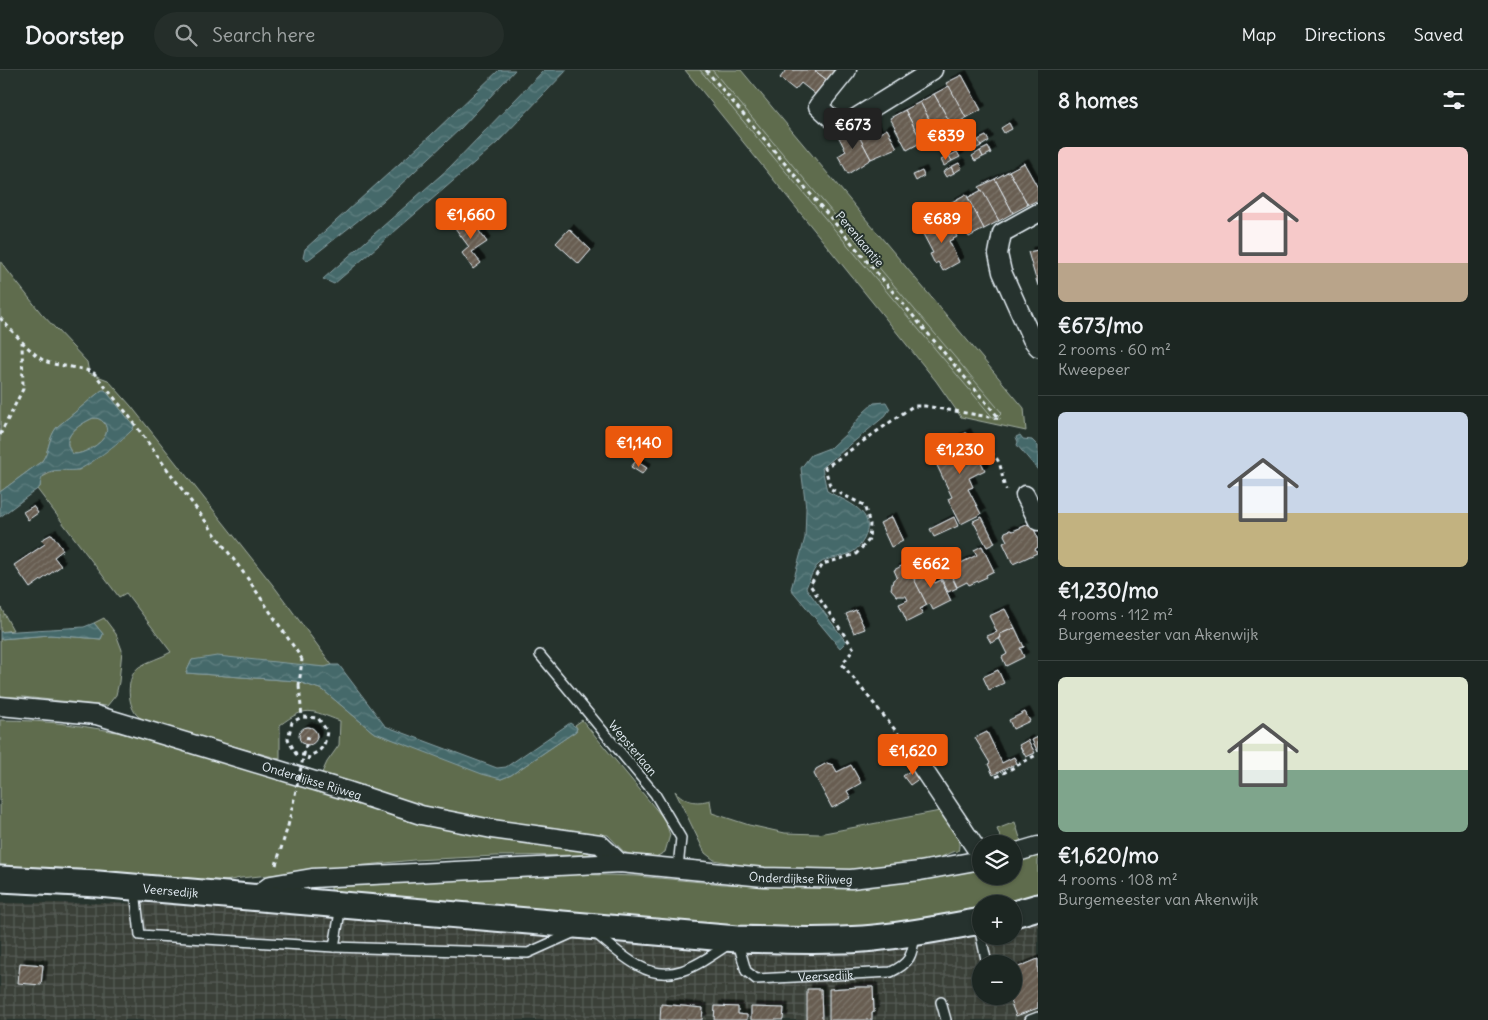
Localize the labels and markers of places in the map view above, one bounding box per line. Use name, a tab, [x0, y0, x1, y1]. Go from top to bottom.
pin: €673	[823, 108, 883, 150]
pin: €839	[916, 118, 976, 161]
pin: €1,660	[430, 198, 512, 240]
pin: €689	[912, 202, 972, 244]
pin: €1,140	[598, 426, 680, 468]
pin: €1,230	[919, 432, 1001, 475]
pin: €662	[901, 546, 961, 589]
pin: €1,620	[872, 734, 954, 776]

